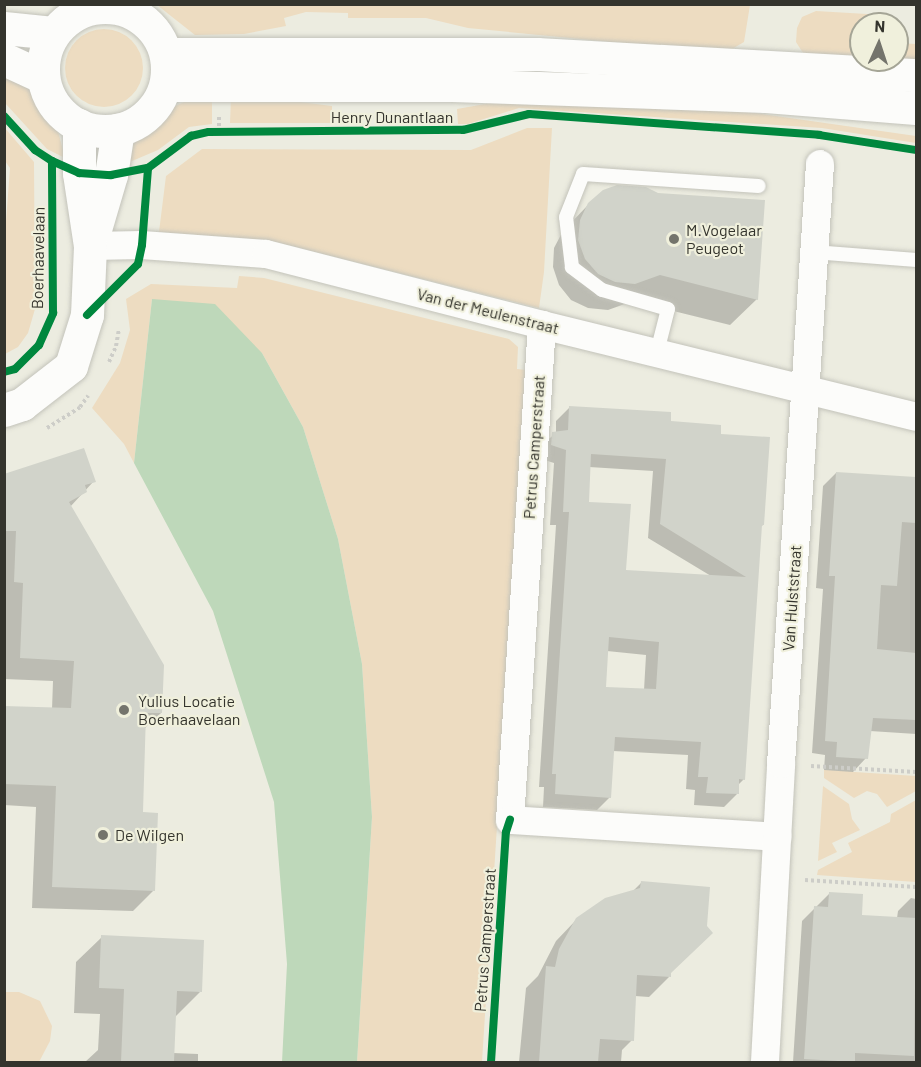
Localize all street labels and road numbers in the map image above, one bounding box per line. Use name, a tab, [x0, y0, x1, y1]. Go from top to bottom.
street label: Henry Dunantlaan	[331, 107, 453, 127]
street label: Boerhaavelaan	[28, 207, 48, 309]
street label: Van der Meulenstraat	[415, 284, 561, 338]
street label: Petrus Camperstraat	[519, 374, 549, 520]
street label: Van Hulststraat	[779, 544, 805, 652]
street label: Petrus Camperstraat	[470, 867, 500, 1013]

